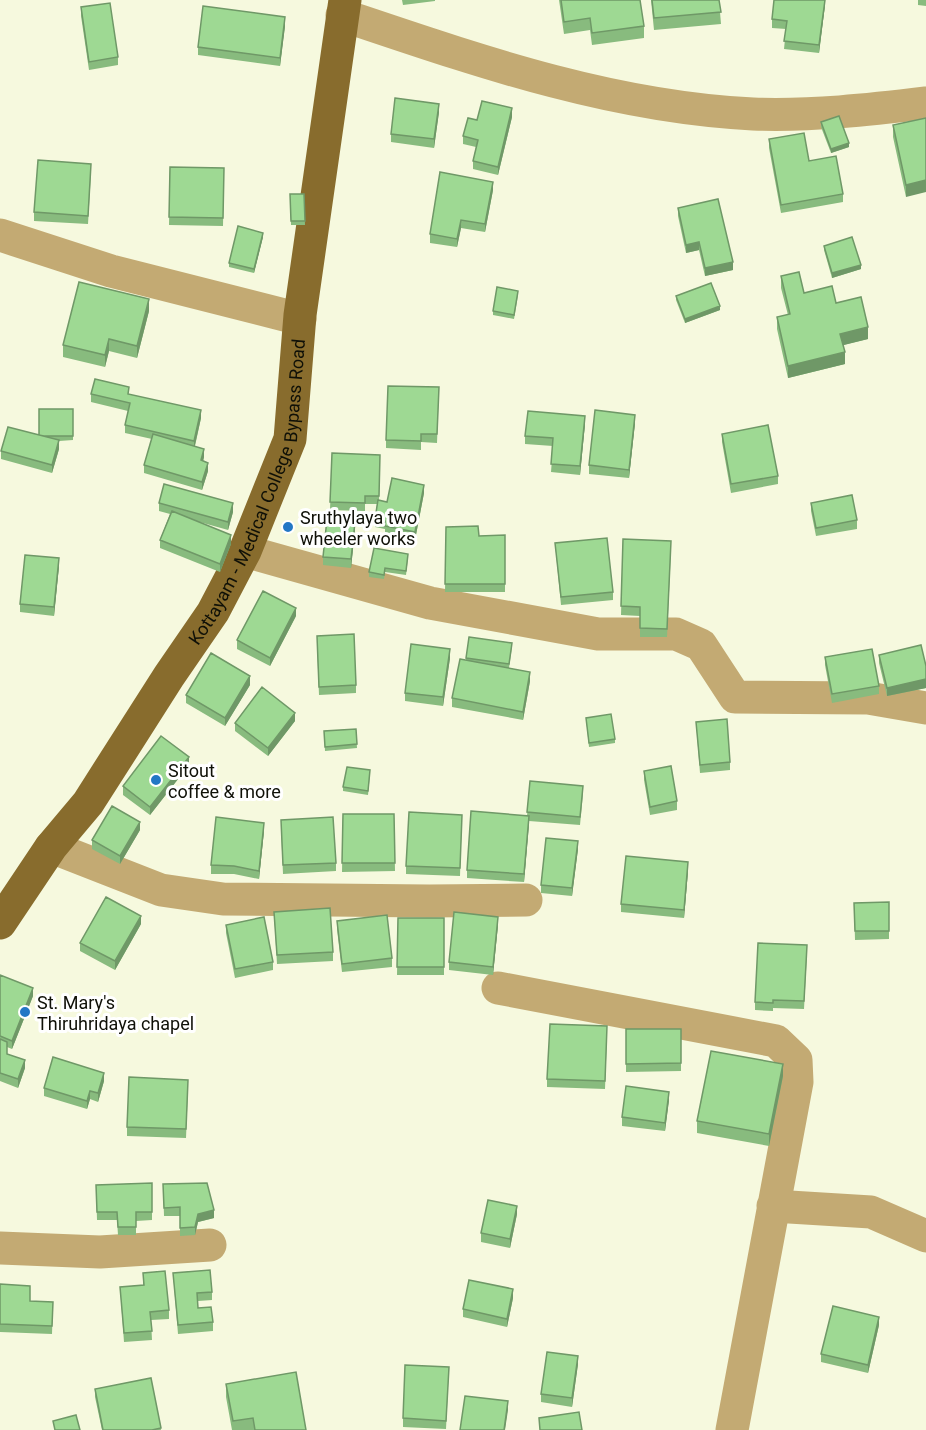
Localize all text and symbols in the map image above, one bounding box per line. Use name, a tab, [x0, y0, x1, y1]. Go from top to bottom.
street label: Kottayam - Medical College Bypass Road	[183, 338, 309, 648]
place label: Sruthylaya two wheeler works	[300, 507, 417, 549]
marker: Sruthylaya two wheeler works	[281, 520, 295, 534]
place label: Sitout coffee & more	[168, 760, 281, 802]
marker: Sitout coffee & more	[149, 773, 163, 787]
place label: St. Mary's Thiruhridaya chapel	[37, 992, 194, 1034]
marker: St. Mary's Thiruhridaya chapel	[18, 1005, 32, 1019]

